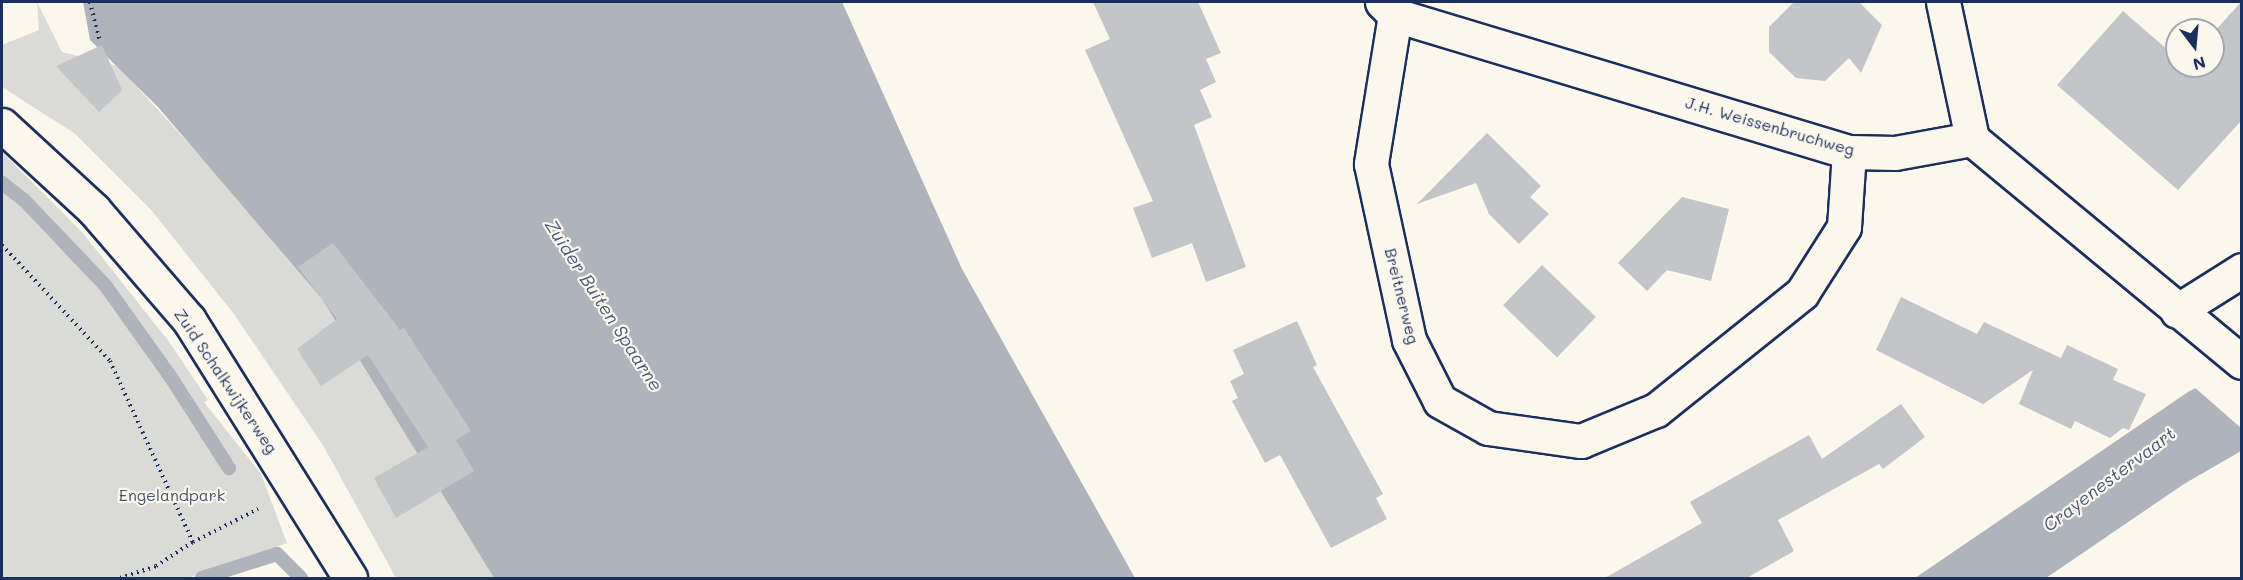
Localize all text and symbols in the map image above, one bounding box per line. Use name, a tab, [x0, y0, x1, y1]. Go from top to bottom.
north arrow	[2165, 18, 2225, 78]
text: N	[2191, 52, 2208, 76]
street label: J.H. Weissenbruchweg	[1683, 93, 1857, 159]
water label: Zuider Buiten Spaarne	[540, 215, 668, 395]
street label: Breitnerweg	[1381, 246, 1423, 346]
street label: Zuid Schalkwijkerweg	[170, 305, 282, 457]
water label: Crayenestervaart	[2038, 422, 2180, 536]
park label: Engelandpark	[119, 485, 225, 505]

